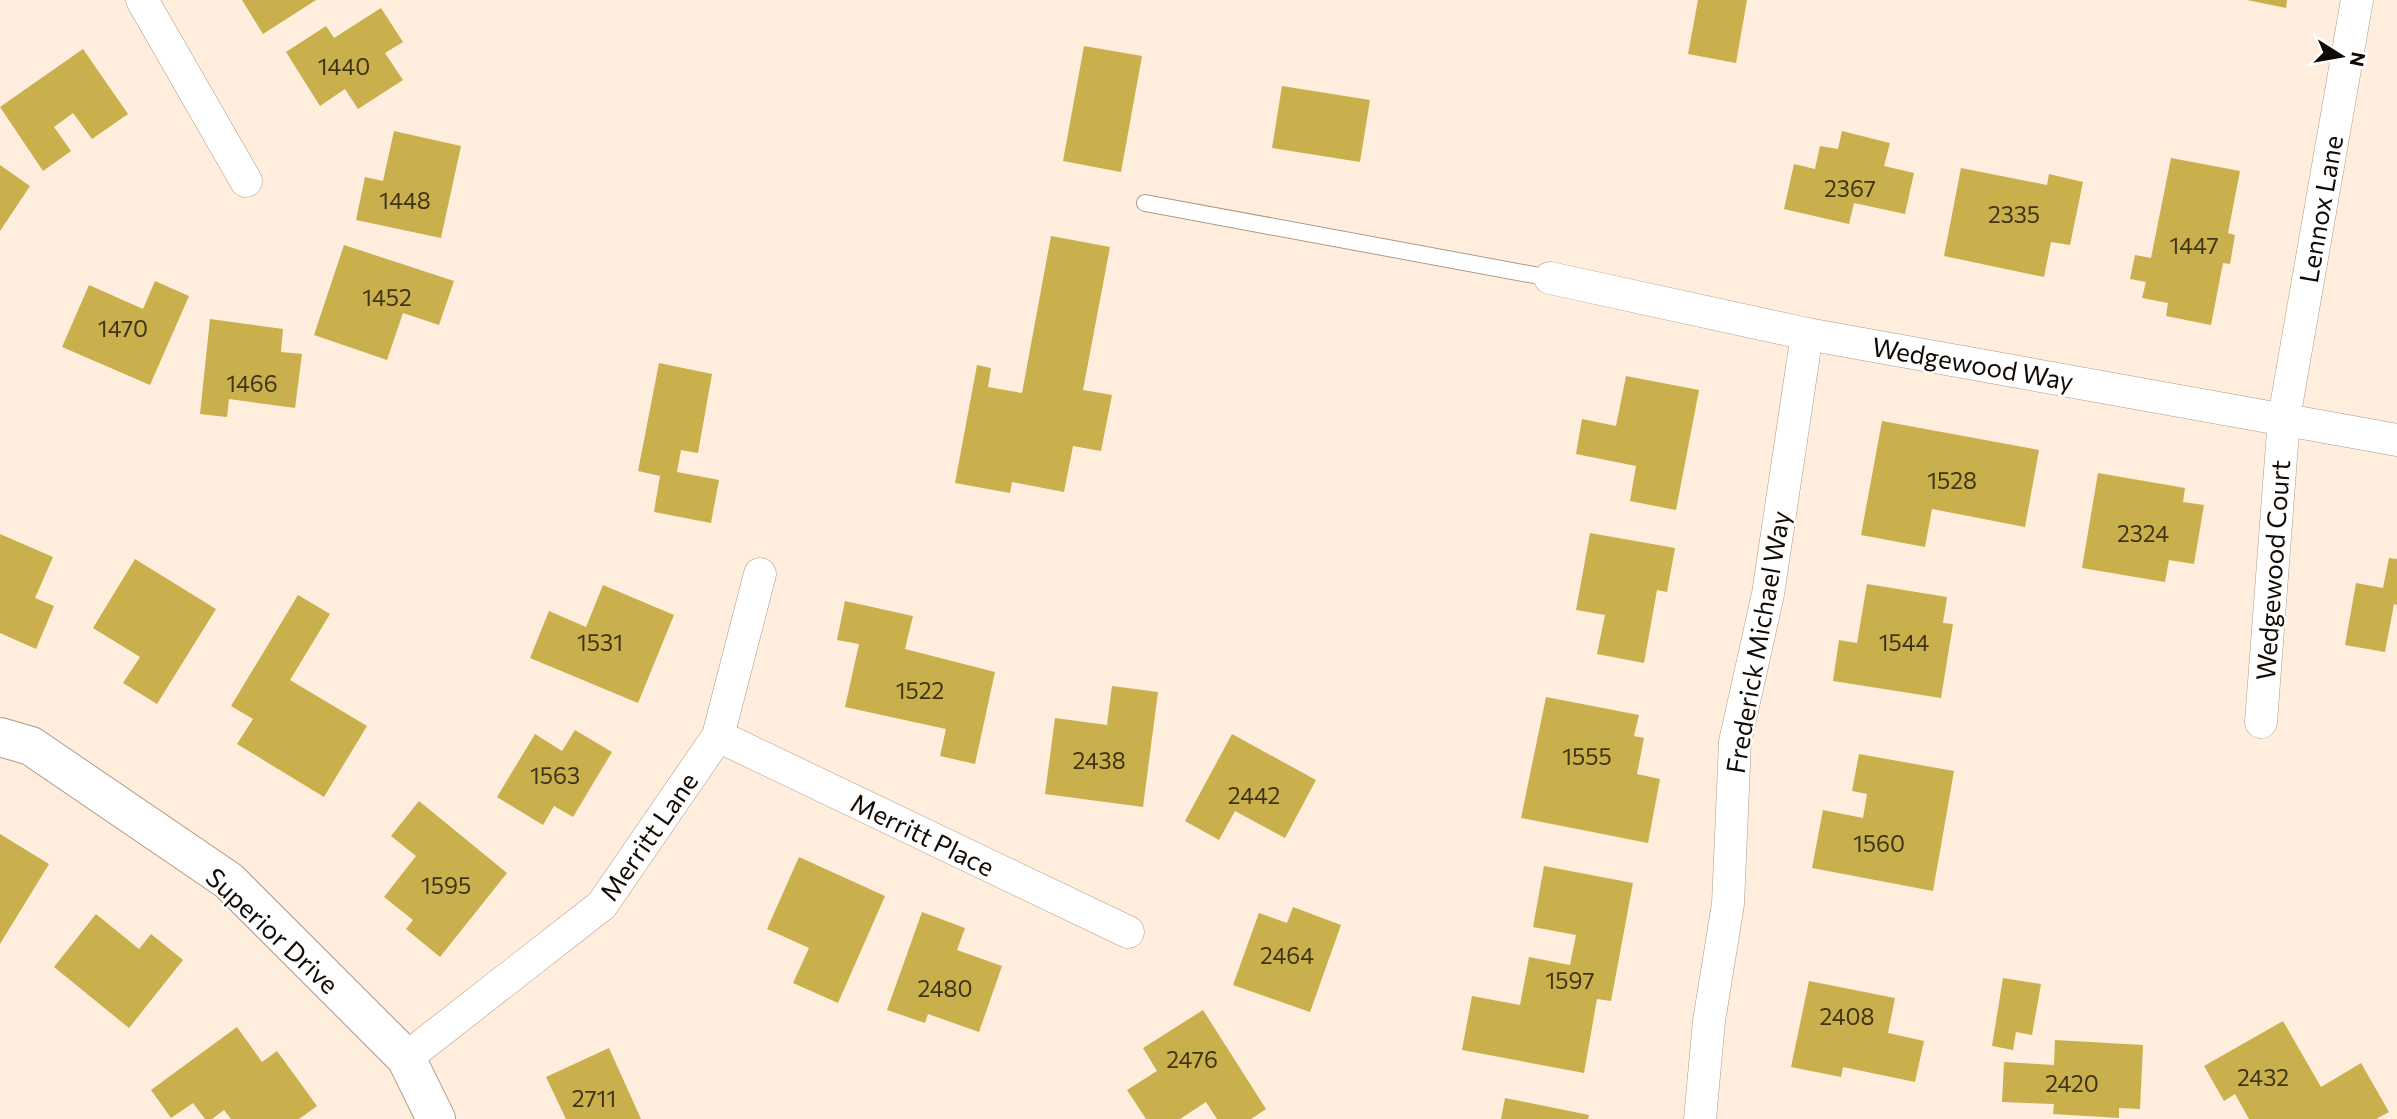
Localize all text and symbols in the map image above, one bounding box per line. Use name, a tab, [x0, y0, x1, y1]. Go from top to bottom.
north arrow	[2306, 21, 2376, 91]
text: N	[2346, 50, 2371, 69]
house number: 1440	[318, 52, 370, 80]
street label: Lennox Lane	[2292, 133, 2348, 285]
house number: 2367	[1824, 174, 1876, 202]
house number: 1448	[379, 186, 431, 214]
house number: 2335	[1988, 200, 2040, 228]
house number: 1447	[2169, 231, 2219, 259]
house number: 1452	[362, 283, 412, 311]
house number: 1470	[98, 314, 148, 342]
street label: Wedgewood Way	[1870, 330, 2076, 396]
house number: 1466	[226, 369, 278, 397]
street label: Wedgewood Court	[2249, 459, 2295, 681]
house number: 1528	[1927, 466, 1977, 494]
street label: Frederick Michael Way	[1719, 508, 1795, 776]
house number: 2324	[2117, 519, 2169, 547]
house number: 1531	[577, 628, 623, 656]
house number: 1544	[1879, 628, 1930, 656]
house number: 1522	[896, 676, 944, 704]
house number: 1555	[1562, 742, 1612, 770]
house number: 2438	[1072, 746, 1126, 774]
house number: 1563	[530, 761, 580, 789]
street label: Merritt Lane	[592, 766, 704, 906]
house number: 2442	[1228, 781, 1280, 809]
street label: Merritt Place	[846, 786, 1000, 882]
house number: 1560	[1853, 829, 1905, 857]
street label: Superior Drive	[200, 861, 346, 999]
house number: 1595	[421, 871, 471, 899]
house number: 2464	[1260, 941, 1314, 969]
house number: 1597	[1545, 966, 1595, 994]
house number: 2480	[917, 974, 973, 1002]
house number: 2408	[1819, 1002, 1875, 1030]
house number: 2476	[1166, 1045, 1218, 1073]
house number: 2432	[2237, 1063, 2289, 1091]
house number: 2420	[2045, 1069, 2099, 1097]
house number: 2711	[572, 1084, 616, 1112]

